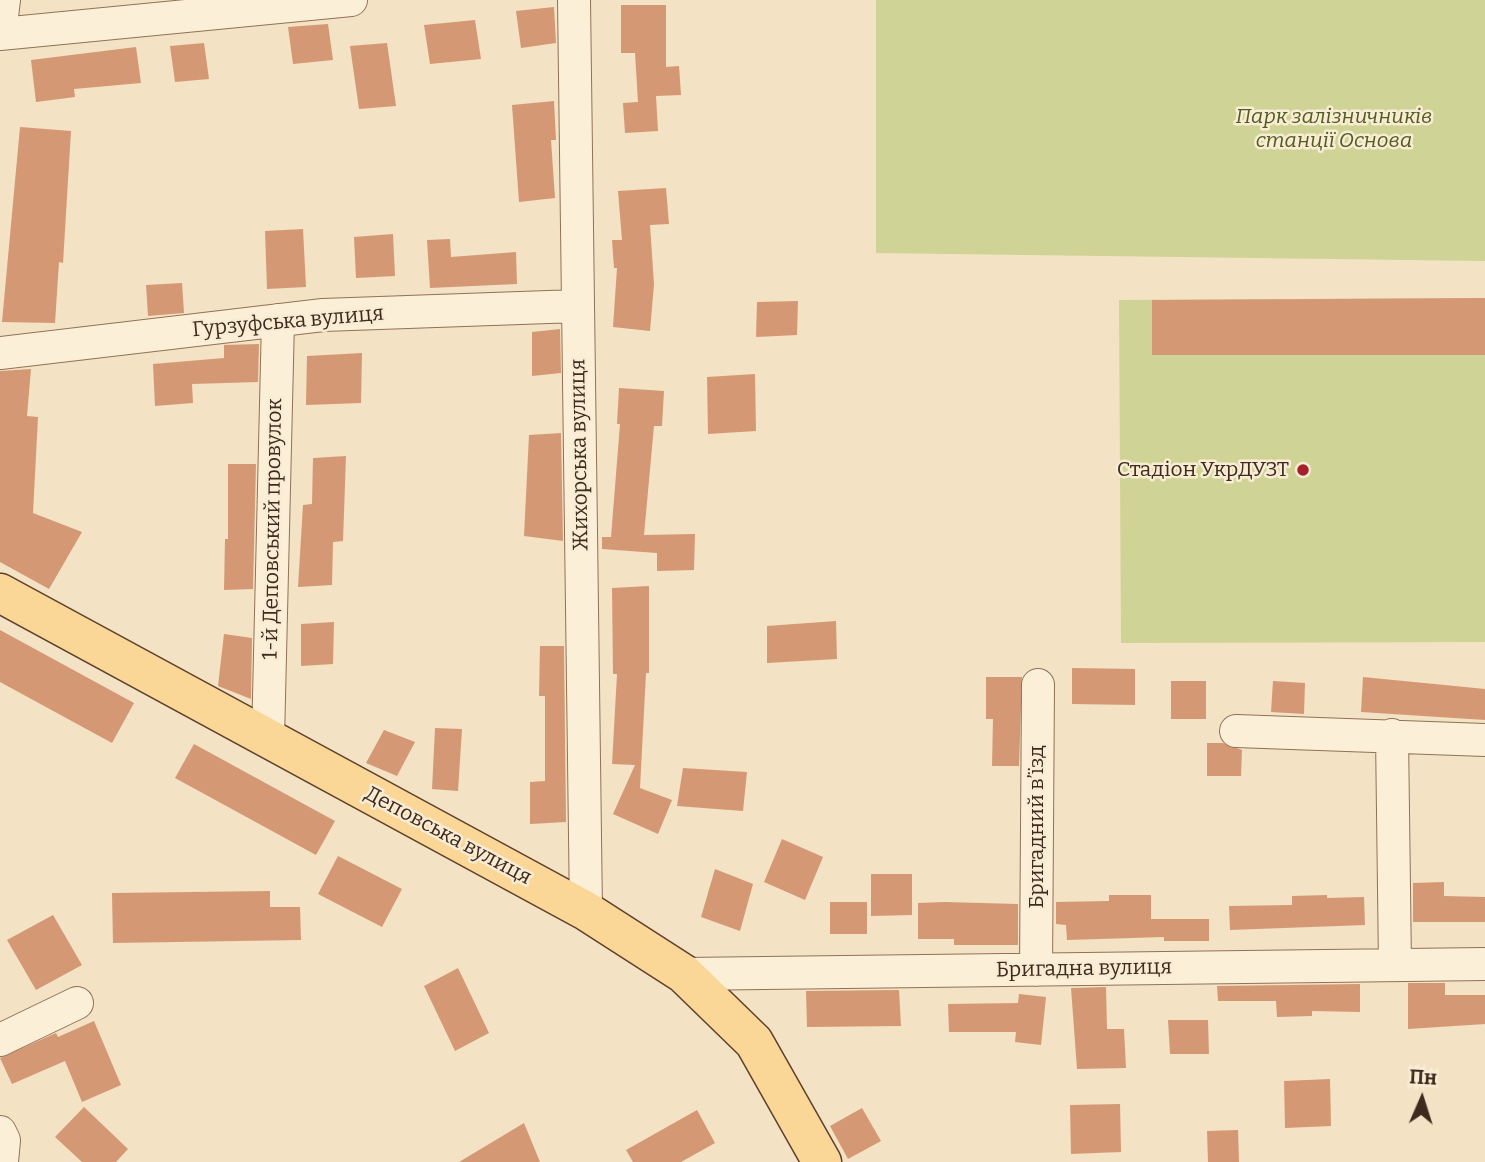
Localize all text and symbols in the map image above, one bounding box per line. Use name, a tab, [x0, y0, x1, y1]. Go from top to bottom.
park label: Парк залізничників станції Основа	[1236, 104, 1432, 154]
street label: Гурзуфська вулиця	[191, 301, 385, 343]
street label: Жихорська вулиця	[566, 359, 594, 551]
street label: 1-й Деповський провулок	[258, 398, 288, 660]
place label: Стадіон УкрДУЗТ	[1117, 457, 1289, 483]
marker: Стадіон УкрДУЗТ	[1295, 462, 1311, 478]
street label: Бригадний в’їзд	[1024, 745, 1050, 909]
street label: Деповська вулиця	[360, 781, 536, 891]
street label: Бригадна вулиця	[996, 955, 1172, 983]
north arrow	[1387, 1064, 1457, 1134]
text: Пн	[1409, 1065, 1437, 1090]

